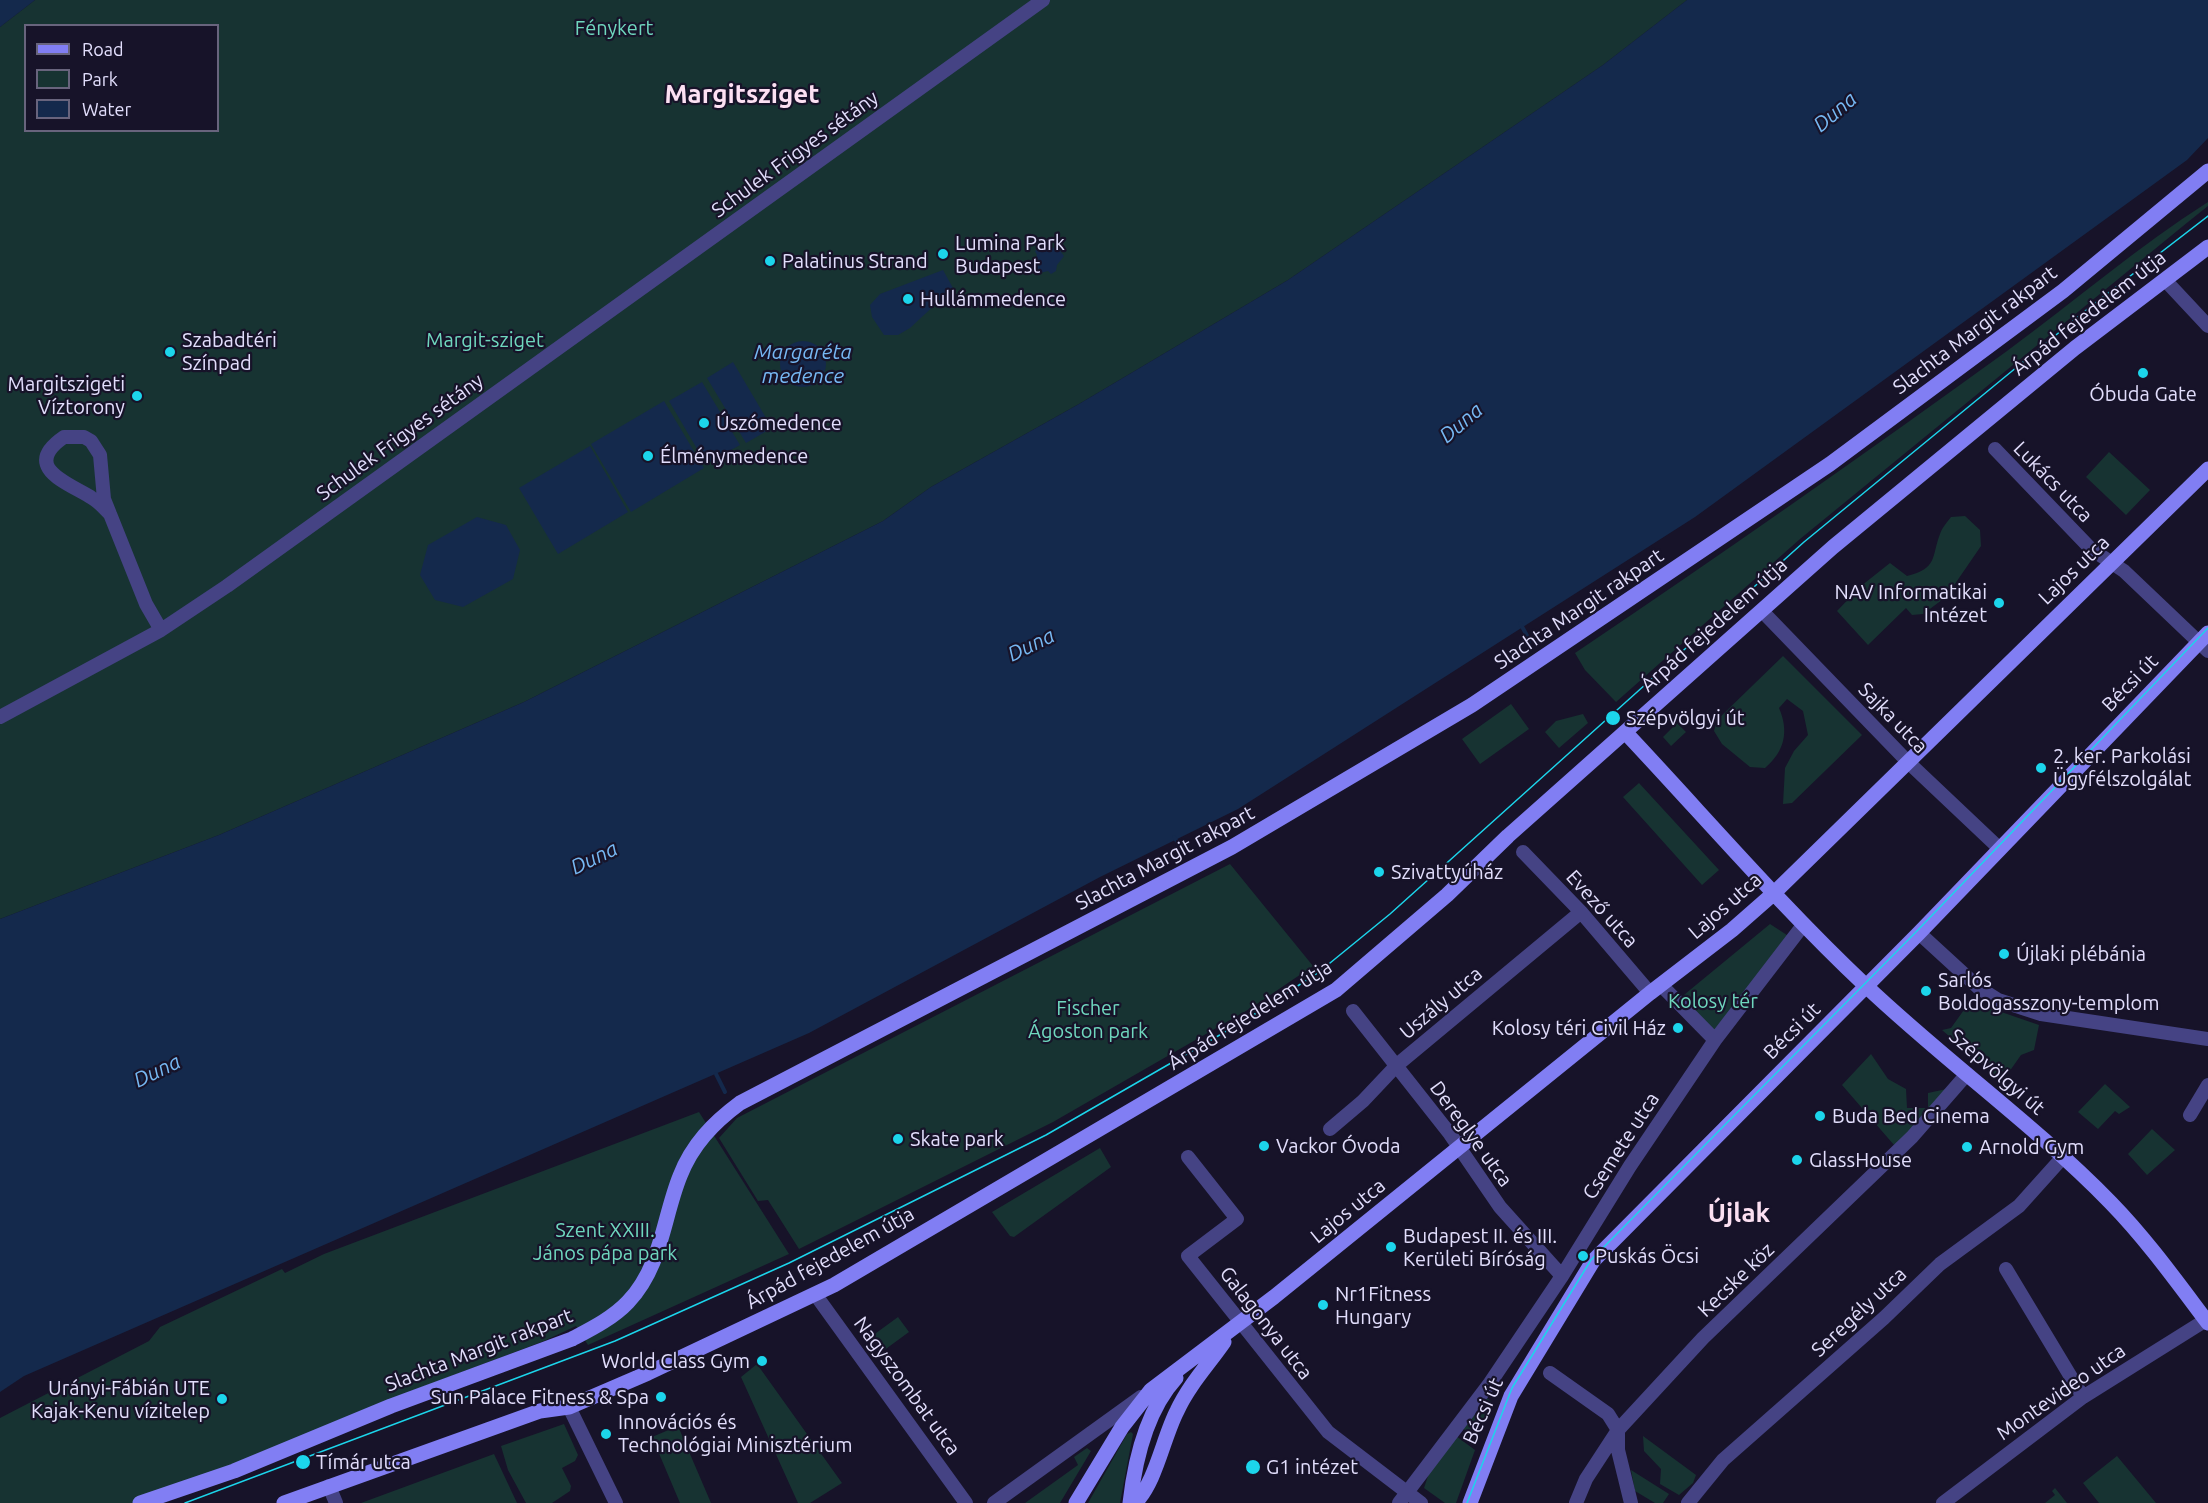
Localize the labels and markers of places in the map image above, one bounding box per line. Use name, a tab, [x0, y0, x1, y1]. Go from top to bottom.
place label: Lumina Park Budapest	[955, 231, 1065, 278]
marker: Lumina Park Budapest	[936, 247, 950, 261]
place label: Palatinus Strand	[782, 249, 928, 273]
marker: Palatinus Strand	[763, 254, 777, 268]
place label: Hullámmedence	[920, 287, 1066, 311]
marker: Hullámmedence	[901, 292, 915, 306]
place label: Szabadtéri Színpad	[182, 328, 277, 375]
marker: Szabadtéri Színpad	[163, 345, 177, 359]
marker: Óbuda Gate	[2136, 366, 2150, 380]
place label: Margitszigeti Víztorony	[8, 372, 125, 419]
place label: Óbuda Gate	[2089, 382, 2197, 406]
marker: Margitszigeti Víztorony	[130, 389, 144, 403]
place label: Úszómedence	[716, 411, 842, 435]
marker: Úszómedence	[697, 416, 711, 430]
place label: Élménymedence	[660, 444, 808, 468]
marker: Élménymedence	[641, 449, 655, 463]
place label: NAV Informatikai Intézet	[1835, 580, 1987, 627]
marker: NAV Informatikai Intézet	[1992, 596, 2006, 610]
place label: Szépvölgyi út	[1626, 706, 1745, 730]
marker: Szépvölgyi út	[1604, 709, 1622, 727]
place label: 2. ker. Parkolási Ügyfélszolgálat	[2053, 744, 2191, 791]
marker: 2. ker. Parkolási Ügyfélszolgálat	[2034, 761, 2048, 775]
place label: Szivattyúház	[1391, 860, 1503, 884]
marker: Szivattyúház	[1372, 865, 1386, 879]
place label: Újlaki plébánia	[2016, 942, 2146, 966]
marker: Újlaki plébánia	[1997, 947, 2011, 961]
place label: Sarlós Boldogasszony-templom	[1938, 968, 2160, 1015]
marker: Sarlós Boldogasszony-templom	[1919, 984, 1933, 998]
place label: Kolosy téri Civil Ház	[1492, 1016, 1666, 1040]
marker: Kolosy téri Civil Ház	[1671, 1021, 1685, 1035]
place label: Buda Bed Cinema	[1832, 1104, 1990, 1128]
marker: Buda Bed Cinema	[1813, 1109, 1827, 1123]
place label: Skate park	[910, 1127, 1004, 1151]
marker: Skate park	[891, 1132, 905, 1146]
place label: Vackor Óvoda	[1276, 1134, 1400, 1158]
place label: Arnold Gym	[1979, 1135, 2084, 1159]
marker: Vackor Óvoda	[1257, 1139, 1271, 1153]
marker: Arnold Gym	[1960, 1140, 1974, 1154]
place label: GlassHouse	[1809, 1148, 1912, 1172]
marker: GlassHouse	[1790, 1153, 1804, 1167]
place label: Budapest II. és III. Kerületi Bíróság	[1403, 1224, 1557, 1271]
marker: Budapest II. és III. Kerületi Bíróság	[1384, 1240, 1398, 1254]
place label: Puskás Öcsi	[1595, 1244, 1699, 1268]
marker: Puskás Öcsi	[1576, 1249, 1590, 1263]
place label: Nr1Fitness Hungary	[1335, 1282, 1431, 1329]
marker: Nr1Fitness Hungary	[1316, 1298, 1330, 1312]
place label: World Class Gym	[601, 1349, 750, 1373]
marker: World Class Gym	[755, 1354, 769, 1368]
place label: Urányi-Fábián UTE Kajak-Kenu vízitelep	[31, 1376, 210, 1423]
place label: Sun Palace Fitness & Spa	[431, 1385, 649, 1409]
marker: Sun Palace Fitness & Spa	[654, 1390, 668, 1404]
marker: Urányi-Fábián UTE Kajak-Kenu vízitelep	[215, 1392, 229, 1406]
place label: Innovációs és Technológiai Minisztérium	[618, 1410, 852, 1457]
marker: Innovációs és Technológiai Minisztérium	[599, 1427, 613, 1441]
place label: Tímár utca	[316, 1450, 411, 1474]
marker: Tímár utca	[294, 1453, 312, 1471]
place label: G1 intézet	[1266, 1455, 1358, 1479]
marker: G1 intézet	[1244, 1458, 1262, 1476]

